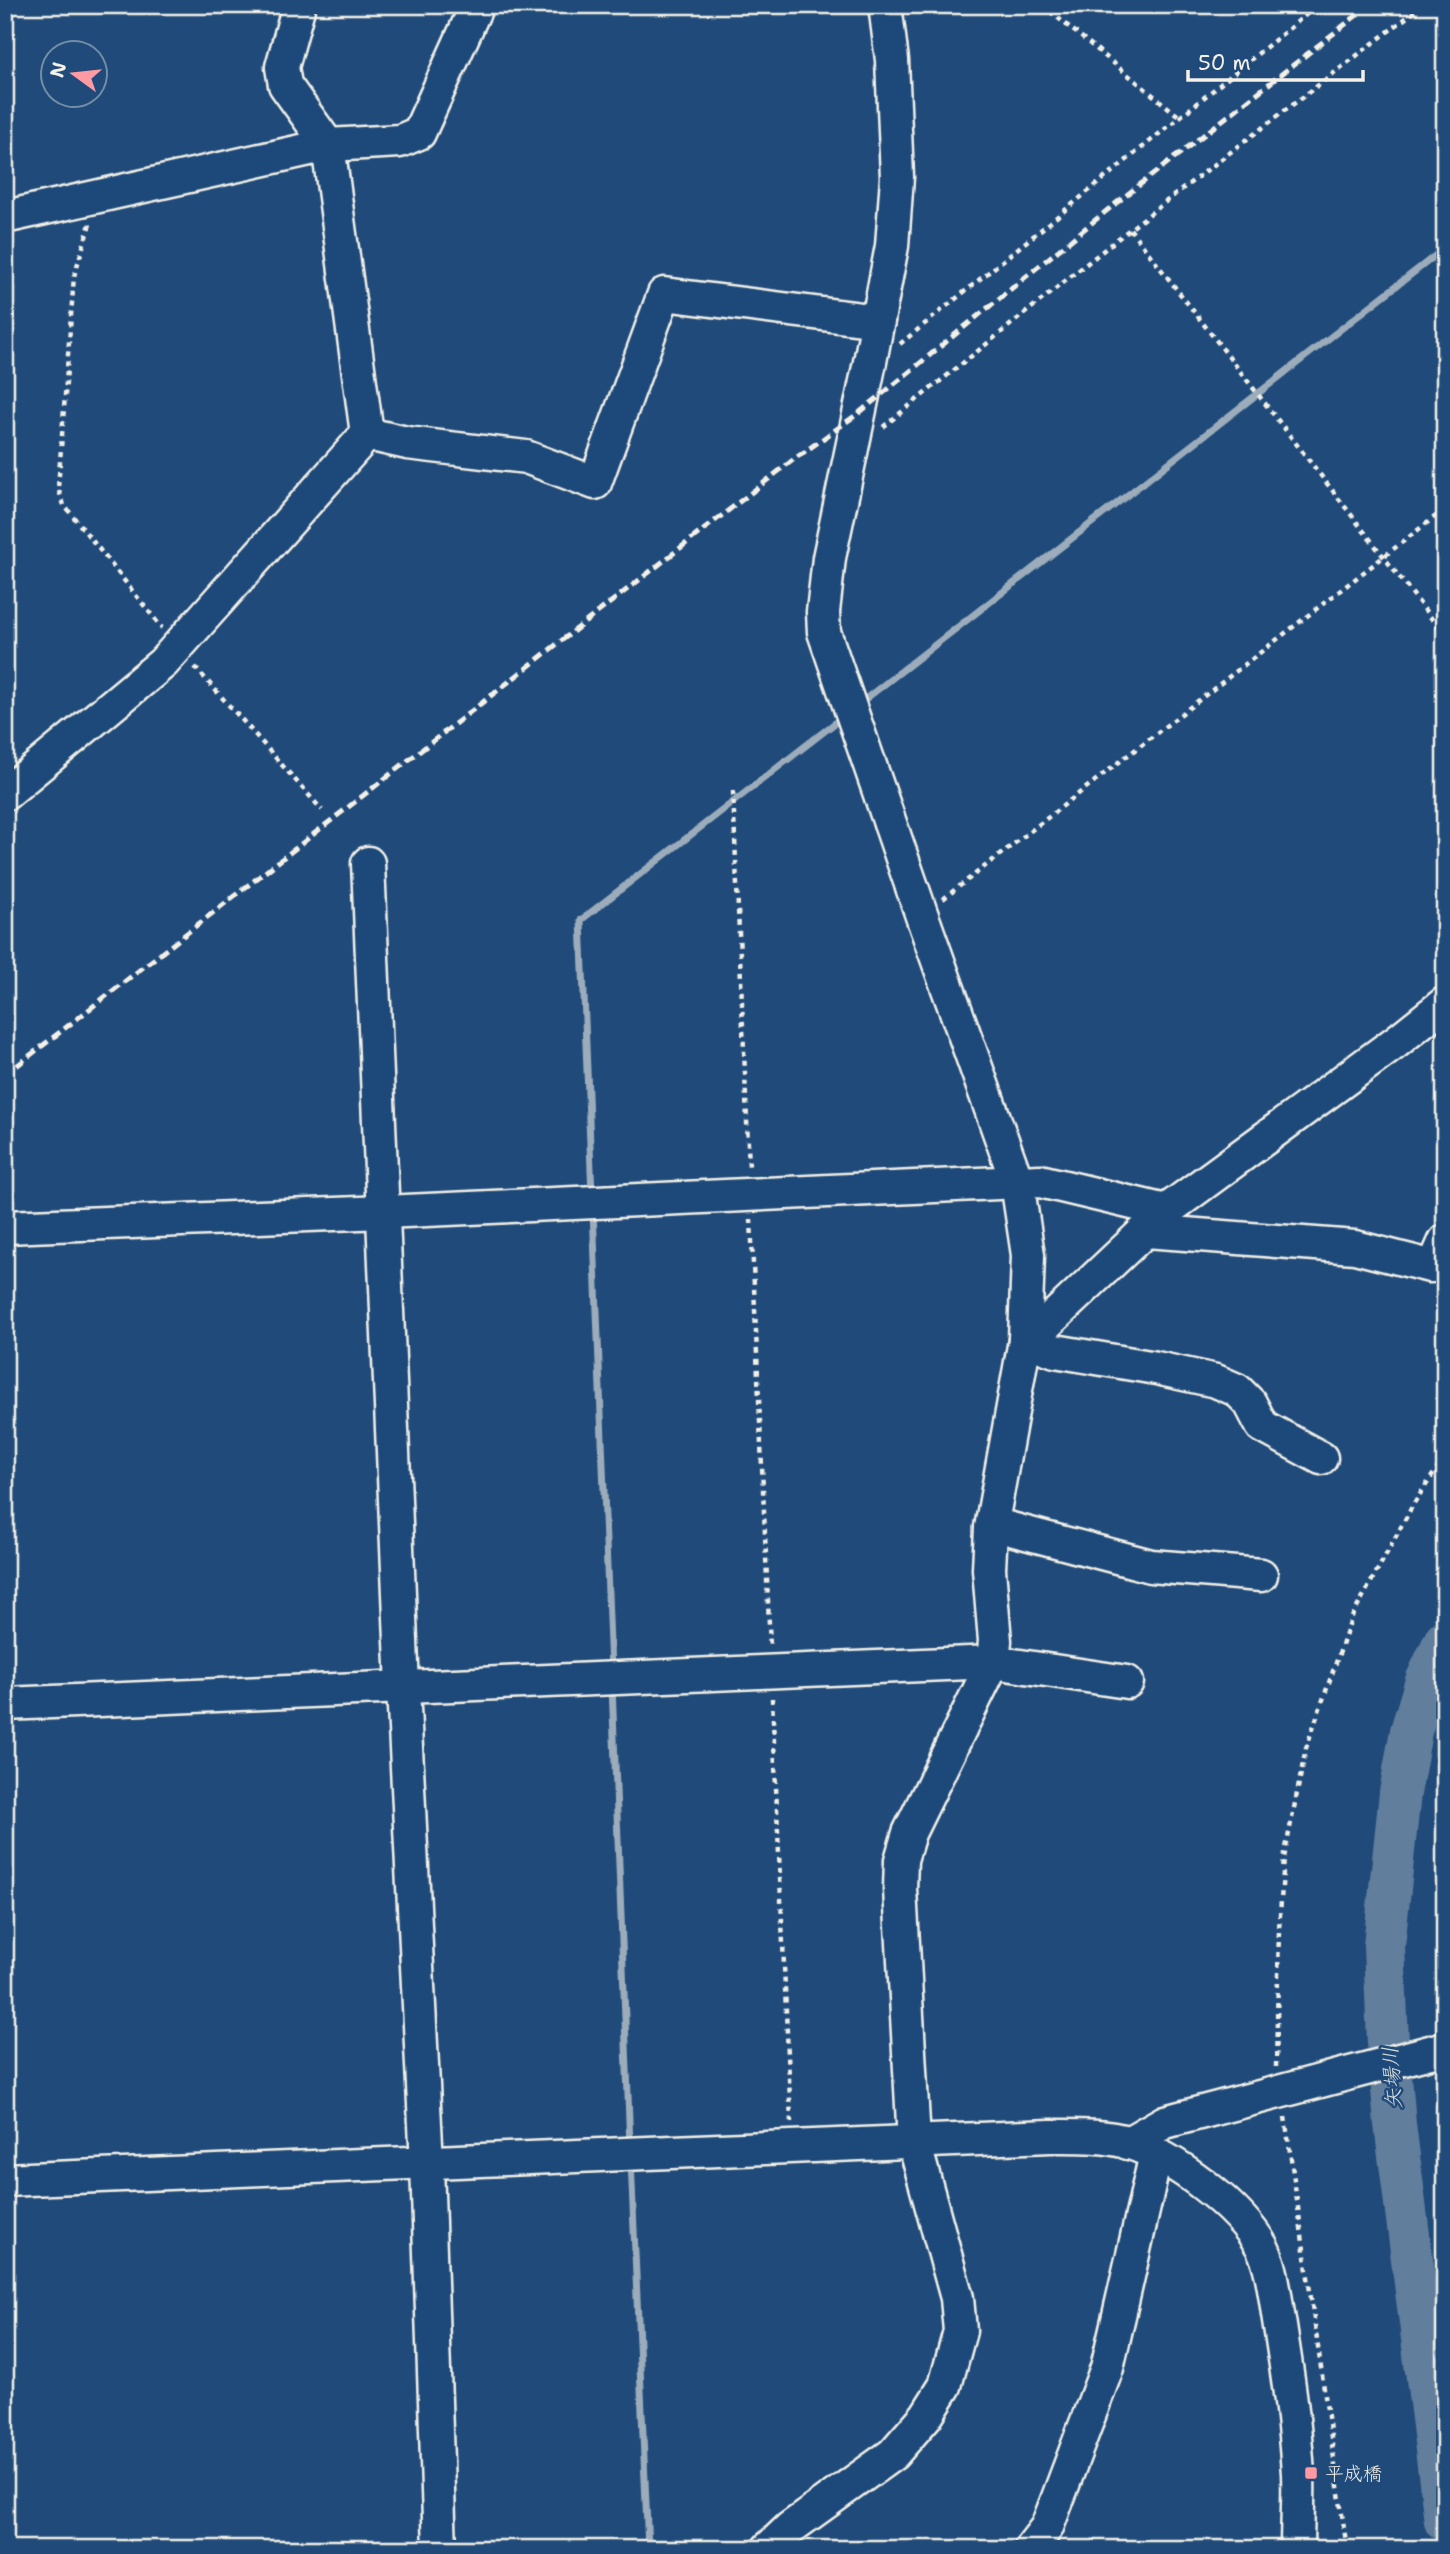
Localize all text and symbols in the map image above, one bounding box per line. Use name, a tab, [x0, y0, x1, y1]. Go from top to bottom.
north arrow	[38, 38, 108, 108]
scale bar	[1188, 38, 1362, 82]
text: 50 m	[1198, 49, 1251, 77]
text: N	[44, 59, 72, 80]
water label: 矢場川	[1376, 2046, 1408, 2110]
place label: 平成橋	[1325, 2461, 1382, 2486]
marker: 平成橋	[1303, 2465, 1319, 2481]

